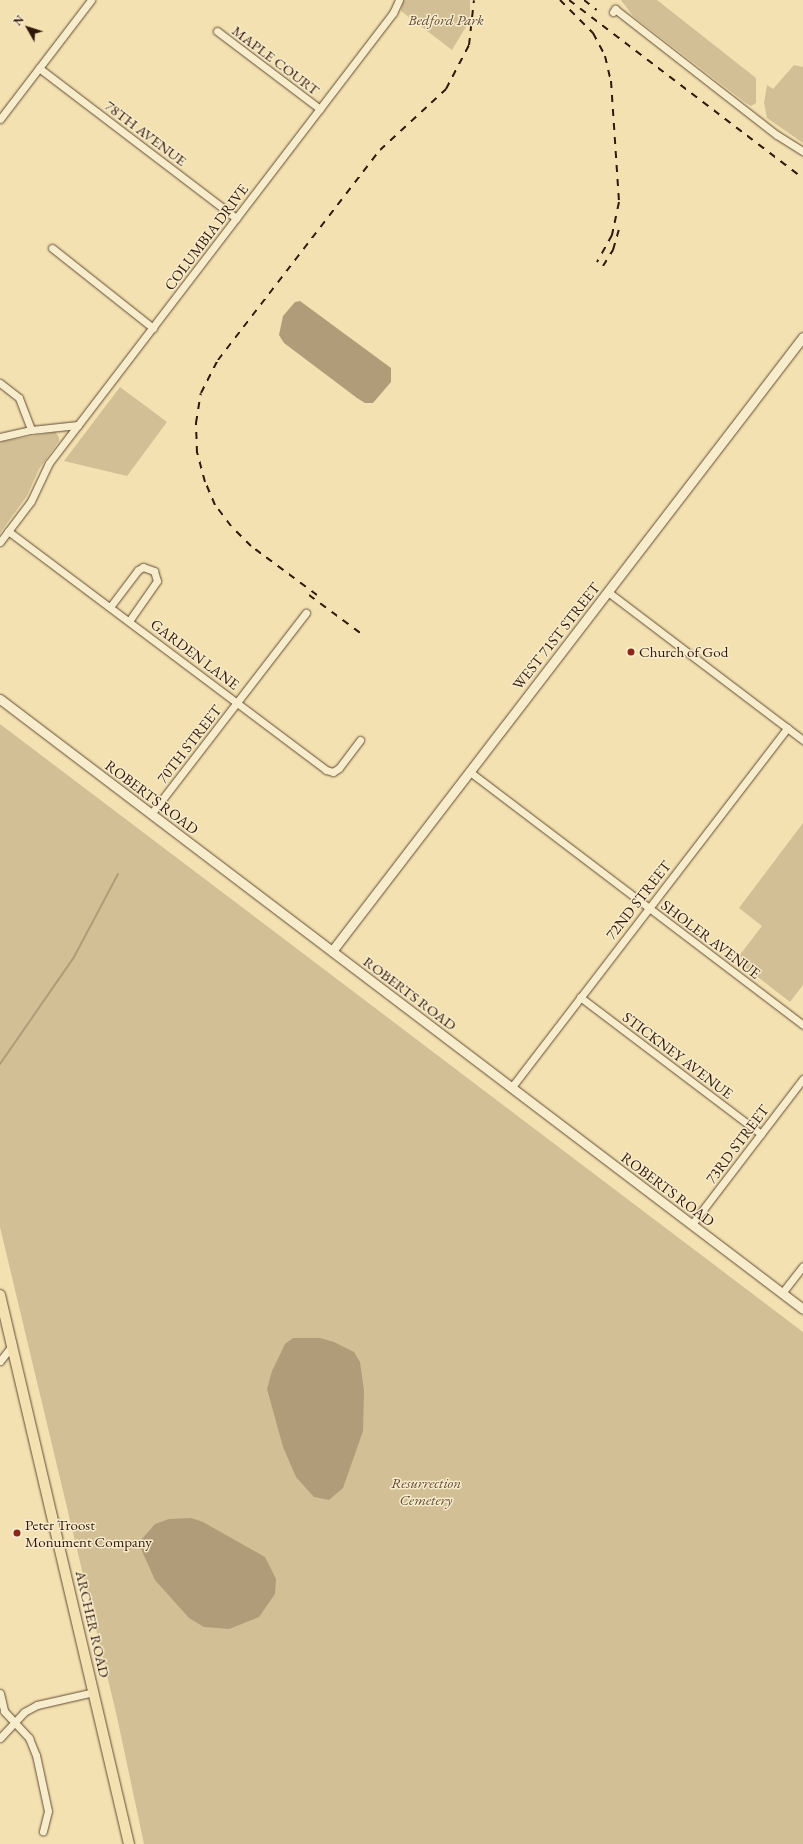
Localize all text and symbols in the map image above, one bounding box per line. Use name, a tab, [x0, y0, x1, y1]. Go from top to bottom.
north arrow	[8, 8, 48, 48]
park label: Bedford Park	[408, 11, 484, 29]
text: N	[10, 13, 27, 28]
street label: MAPLE COURT	[229, 21, 323, 99]
street label: 78TH AVENUE	[102, 96, 190, 170]
street label: COLUMBIA DRIVE	[160, 180, 252, 294]
street label: WEST 71ST STREET	[508, 579, 604, 693]
street label: GARDEN LANE	[147, 615, 243, 693]
place label: Church of God	[639, 643, 728, 661]
marker: Church of God	[626, 647, 636, 657]
street label: 70TH STREET	[153, 701, 225, 787]
street label: ROBERTS ROAD	[102, 756, 202, 838]
street label: 72ND STREET	[602, 857, 674, 943]
street label: SHOLER AVENUE	[658, 896, 764, 982]
street label: ROBERTS ROAD	[360, 952, 460, 1034]
street label: STICKNEY AVENUE	[619, 1008, 737, 1102]
street label: 73RD STREET	[701, 1101, 773, 1187]
street label: ROBERTS ROAD	[618, 1148, 718, 1230]
park label: Resurrection Cemetery	[391, 1473, 461, 1508]
place label: Peter Troost Monument Company	[25, 1515, 152, 1550]
marker: Peter Troost Monument Company	[12, 1528, 22, 1538]
street label: ARCHER ROAD	[72, 1569, 114, 1679]

